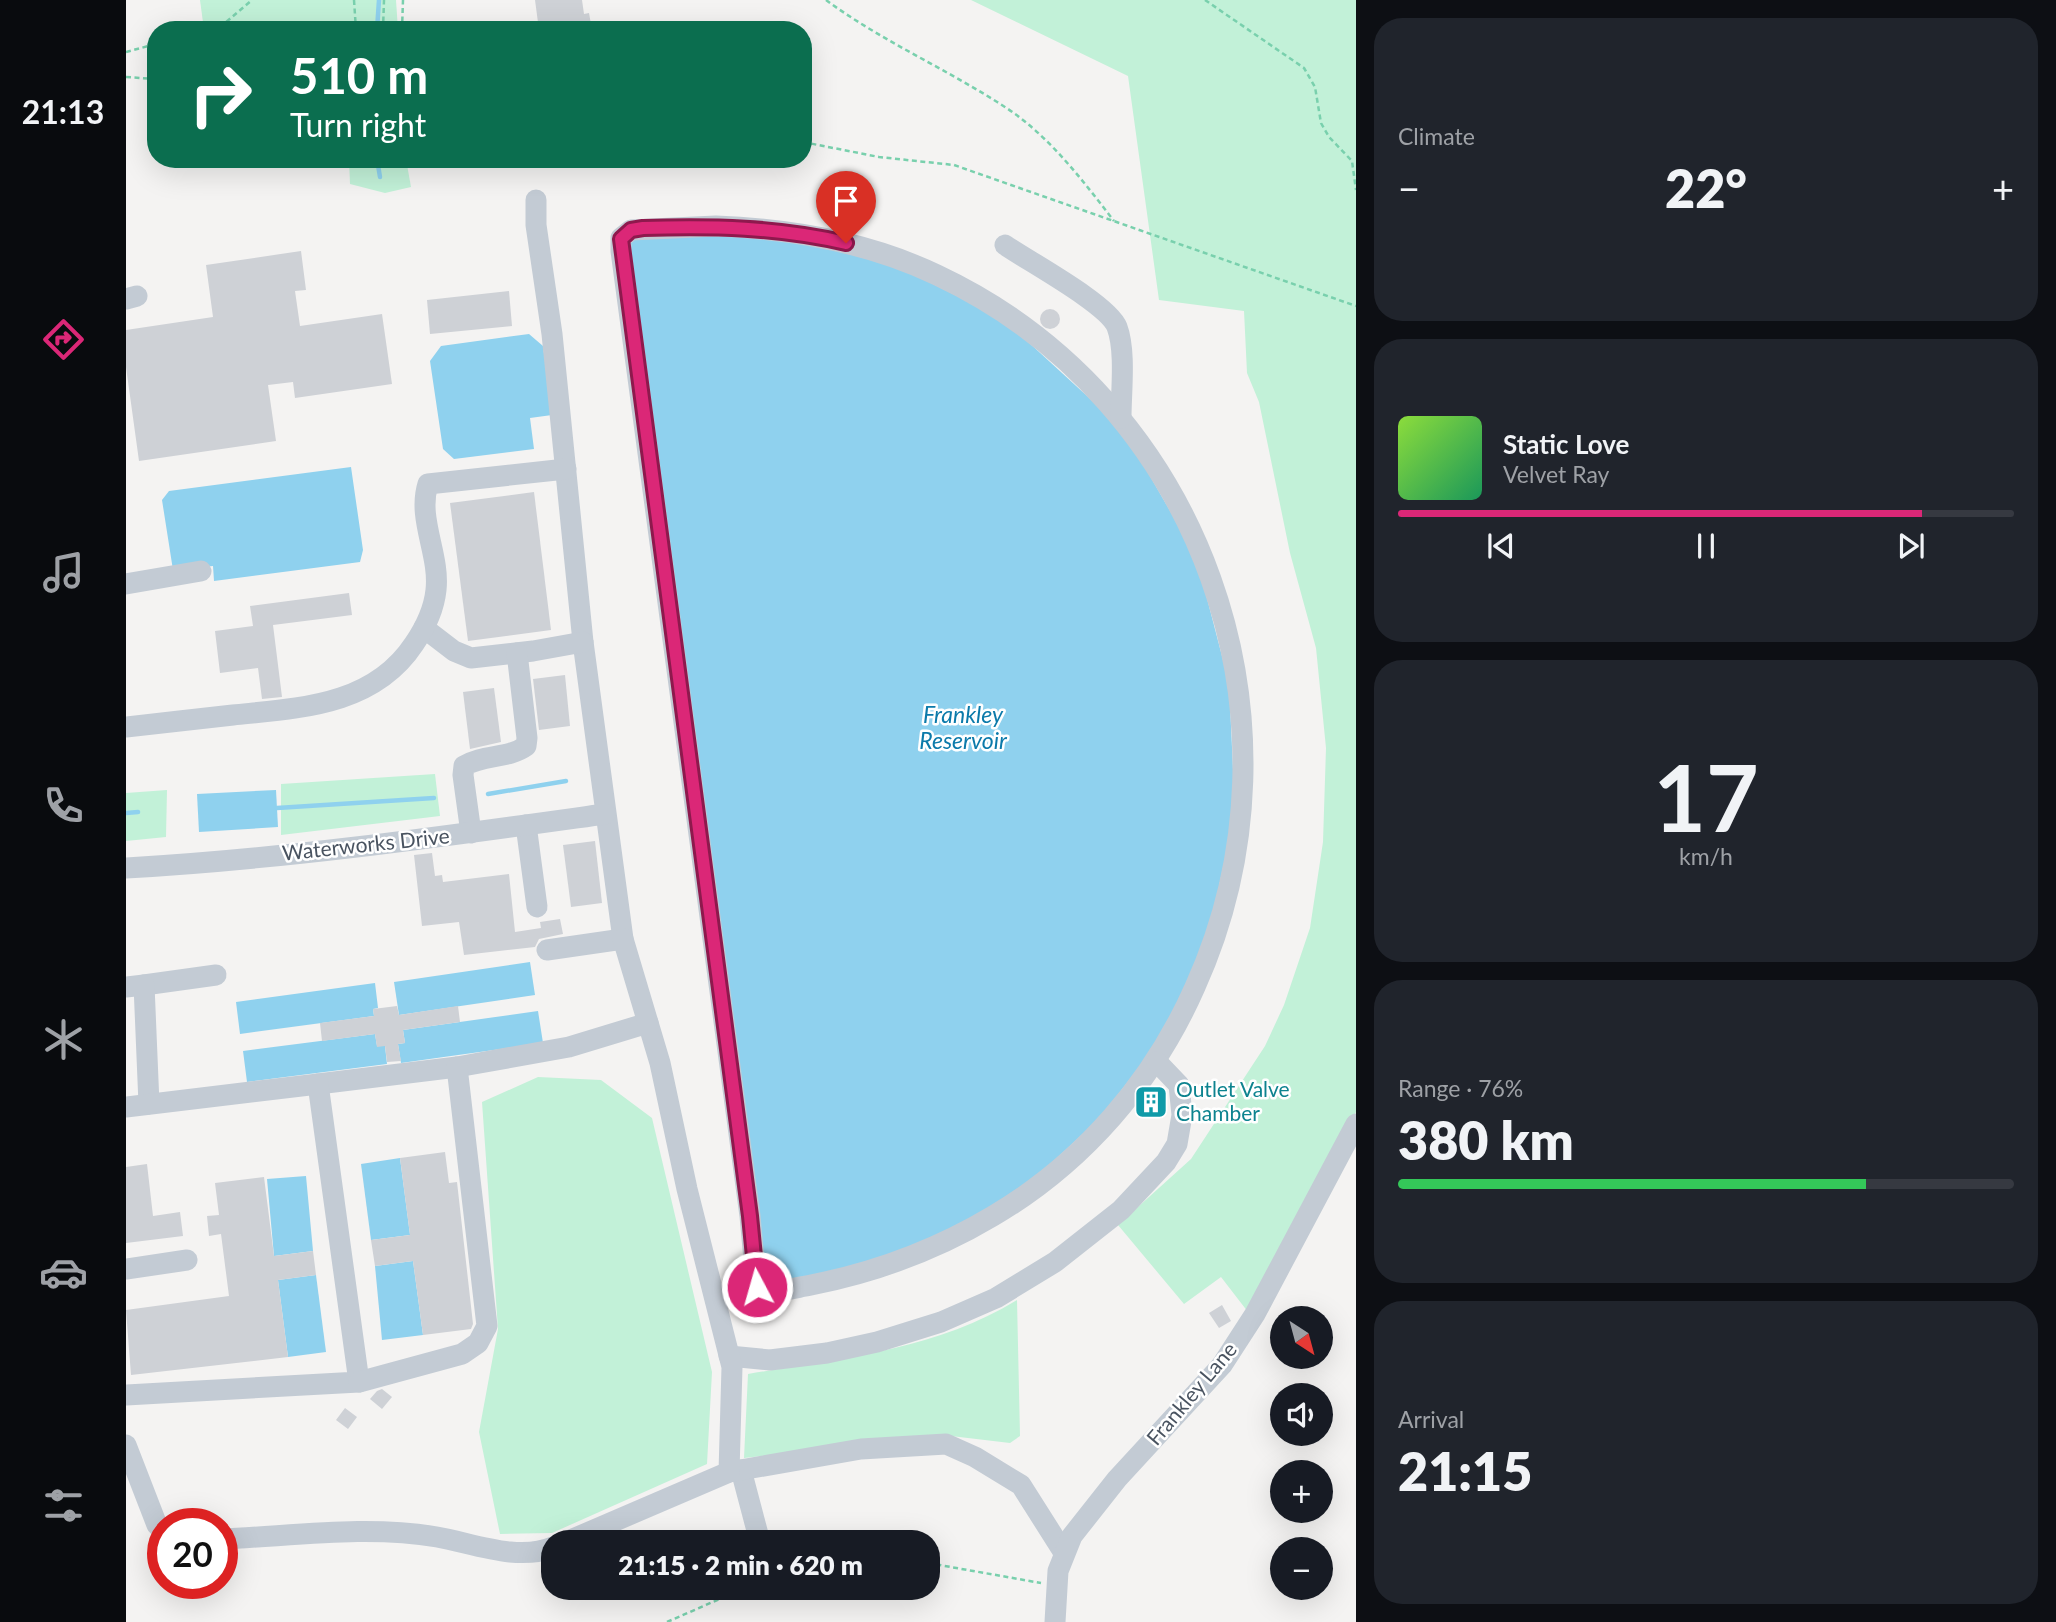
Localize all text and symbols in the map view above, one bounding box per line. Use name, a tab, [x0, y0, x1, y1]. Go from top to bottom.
text: 510 m	[290, 46, 428, 104]
icon: right	[175, 49, 266, 140]
text: 21:13	[22, 92, 104, 131]
text: Turn right	[290, 105, 426, 144]
text: Climate	[1398, 122, 1475, 150]
text: 22°	[1665, 157, 1747, 219]
text: −	[1398, 165, 1420, 211]
text: +	[1992, 165, 2014, 211]
pin	[816, 171, 876, 243]
icon: arrive	[827, 182, 865, 220]
icon: directions	[39, 315, 88, 364]
text: Static Love	[1503, 428, 1630, 460]
text: Velvet Ray	[1503, 460, 1609, 488]
icon: previous	[1482, 527, 1520, 565]
icon: pause	[1687, 527, 1725, 565]
icon: next	[1892, 527, 1930, 565]
icon: music	[39, 548, 88, 597]
water label: Frankley Reservoir	[919, 700, 1008, 754]
text: 17	[1653, 742, 1759, 851]
icon: phone	[39, 781, 88, 830]
street label: Waterworks Drive	[281, 822, 451, 865]
text: km/h	[1679, 842, 1733, 870]
icon: climate	[39, 1015, 88, 1064]
text: Range · 76%	[1398, 1074, 1523, 1102]
place label: Outlet Valve Chamber	[1176, 1076, 1290, 1125]
building icon: Outlet Valve Chamber	[1132, 1083, 1170, 1121]
text: 380 km	[1398, 1109, 1574, 1171]
icon: car	[39, 1248, 88, 1297]
position arrow	[720, 1250, 794, 1324]
north arrow	[1270, 1306, 1334, 1368]
map controls	[1270, 1306, 1333, 1600]
street label: Frankley Lane	[1141, 1336, 1241, 1450]
button: sound	[1270, 1383, 1333, 1446]
text: Arrival	[1398, 1405, 1464, 1433]
text: 21:15	[1398, 1440, 1532, 1502]
button: +	[1270, 1460, 1333, 1523]
icon: filters	[39, 1481, 88, 1530]
speed limit sign: 20	[147, 1508, 238, 1599]
button: −	[1270, 1537, 1333, 1600]
text: 21:15 · 2 min · 620 m	[618, 1549, 863, 1581]

